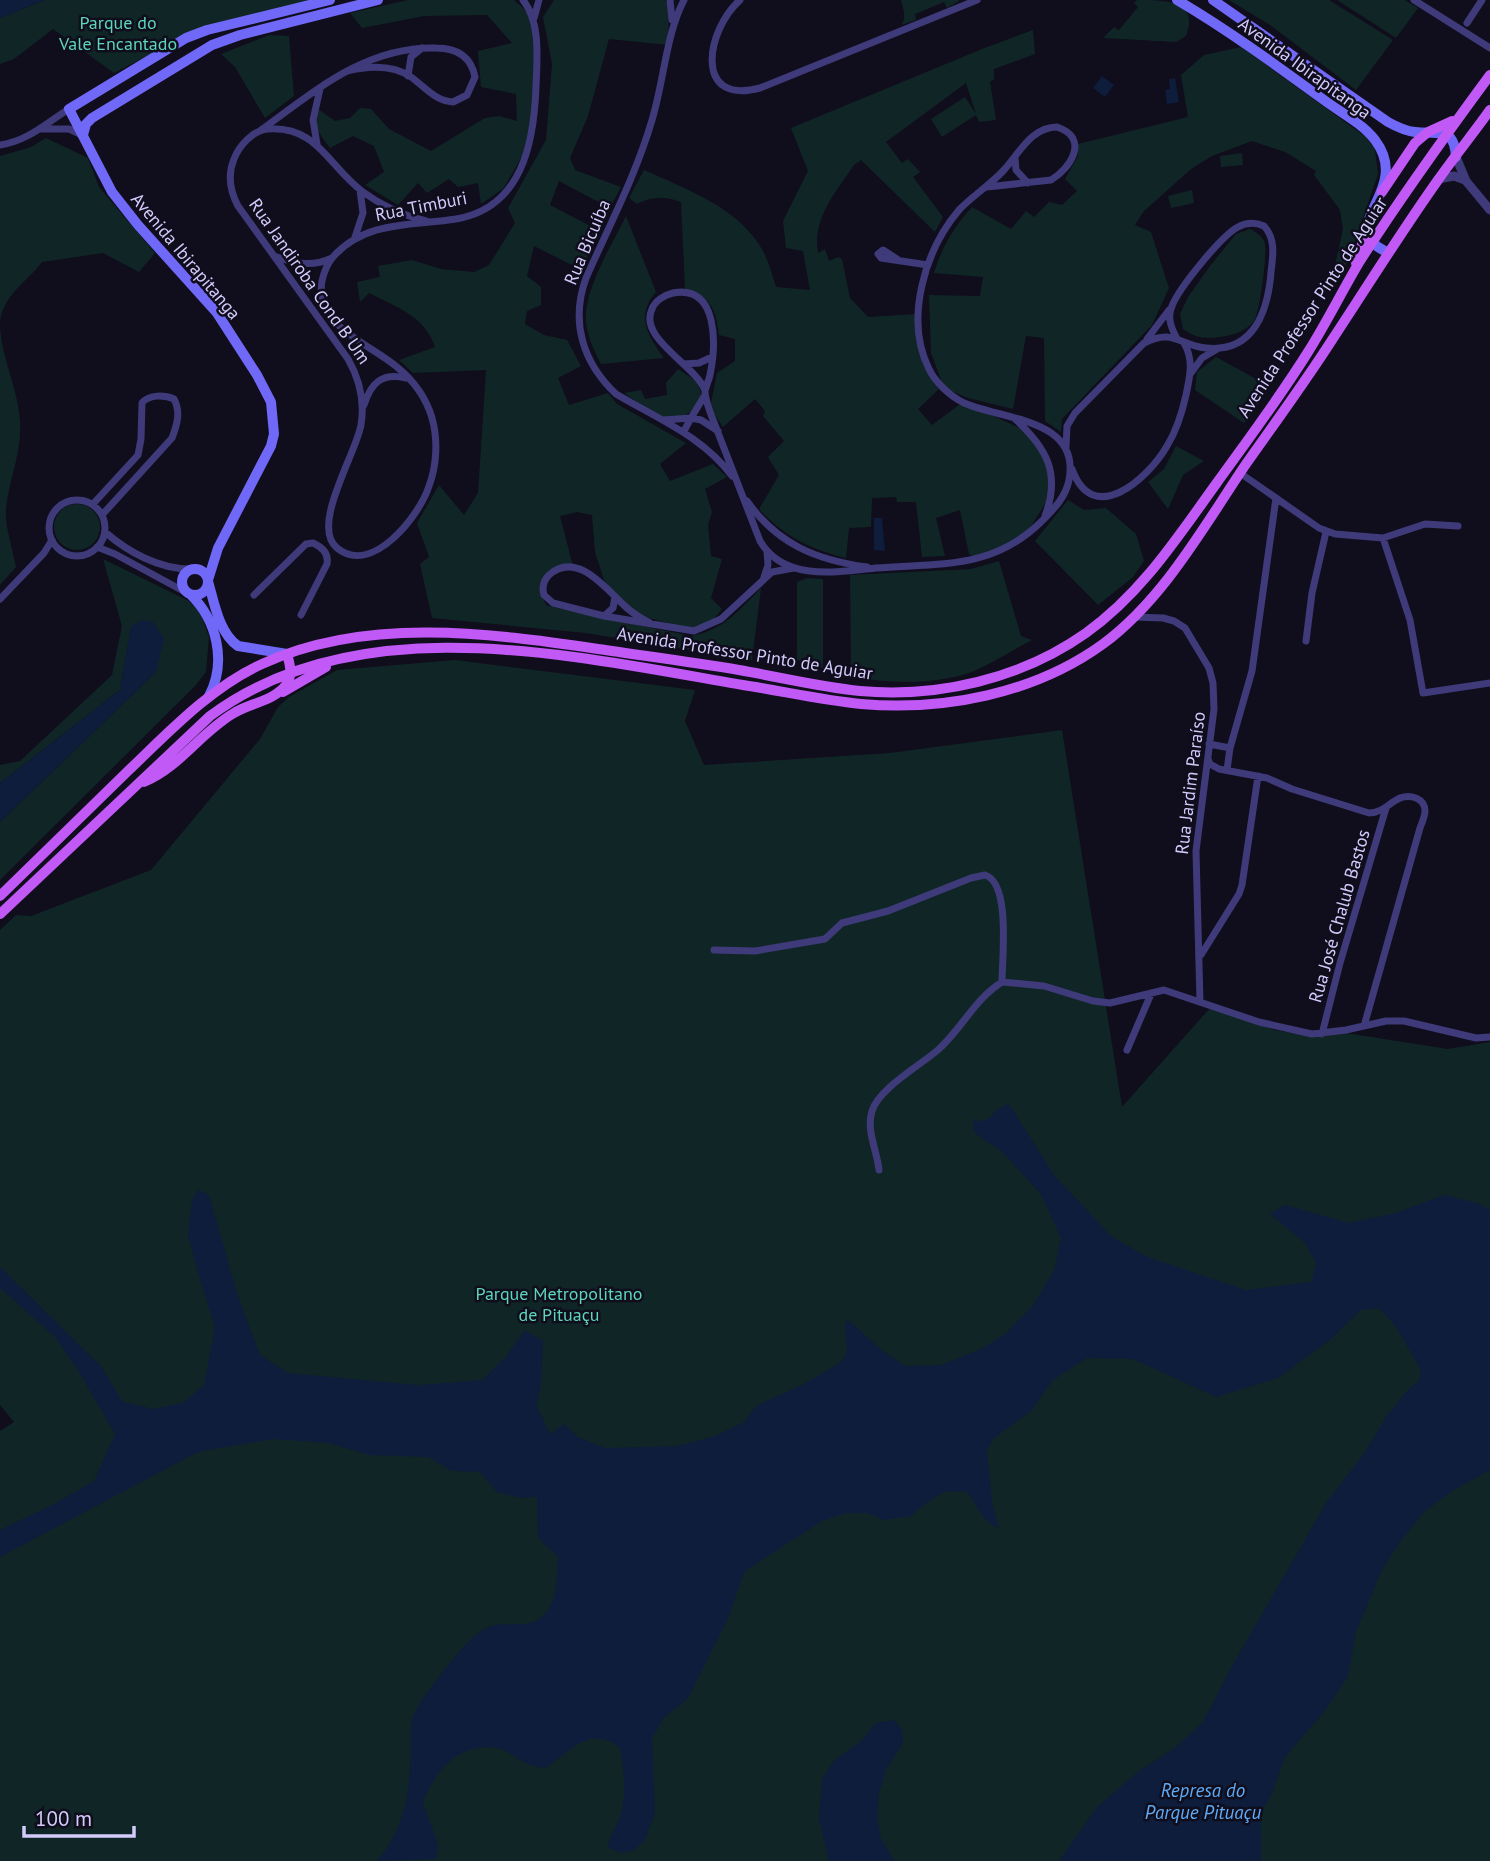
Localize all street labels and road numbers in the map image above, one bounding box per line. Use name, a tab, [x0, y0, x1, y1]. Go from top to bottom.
street label: Avenida Ibirapitanga	[1234, 12, 1376, 124]
street label: Rua Timburi	[373, 186, 469, 226]
street label: Avenida Ibirapitanga	[126, 188, 246, 324]
street label: Avenida Professor Pinto de Aguiar	[1232, 192, 1392, 422]
street label: Rua Jandiroba Cond B Um	[244, 194, 376, 368]
street label: Rua Bicuíba	[559, 196, 615, 288]
street label: Avenida Professor Pinto de Aguiar	[615, 621, 875, 685]
street label: Rua Jardim Paraíso	[1170, 710, 1210, 856]
street label: Rua José Chalub Bastos	[1303, 827, 1375, 1005]

